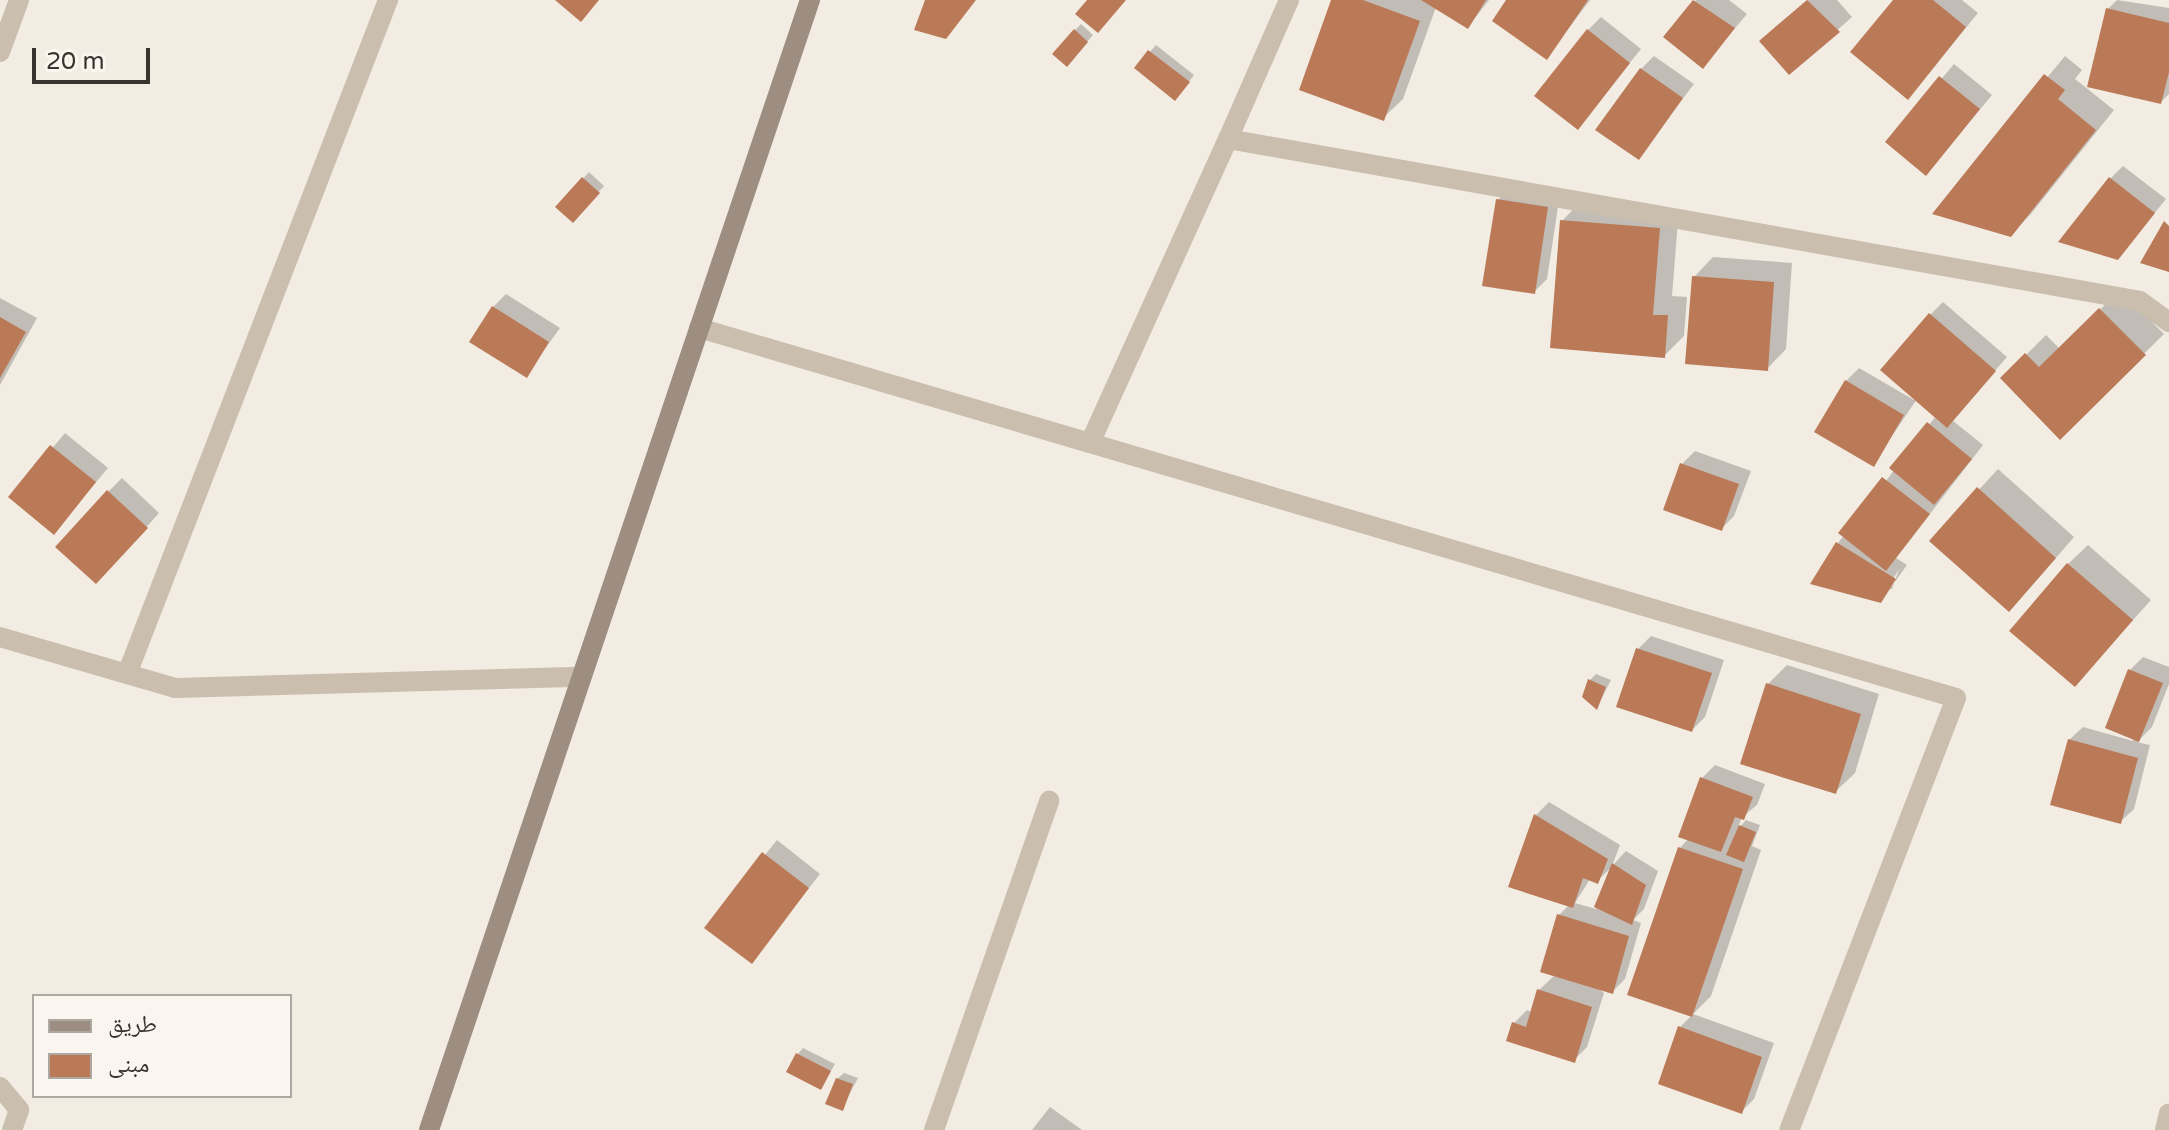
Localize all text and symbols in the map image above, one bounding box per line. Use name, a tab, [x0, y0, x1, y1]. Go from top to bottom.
scale bar	[36, 32, 154, 82]
text: 20 m	[46, 47, 104, 76]
legend	[32, 994, 292, 1098]
text: طريق	[108, 1010, 157, 1039]
text: مبنى	[108, 1050, 149, 1079]

